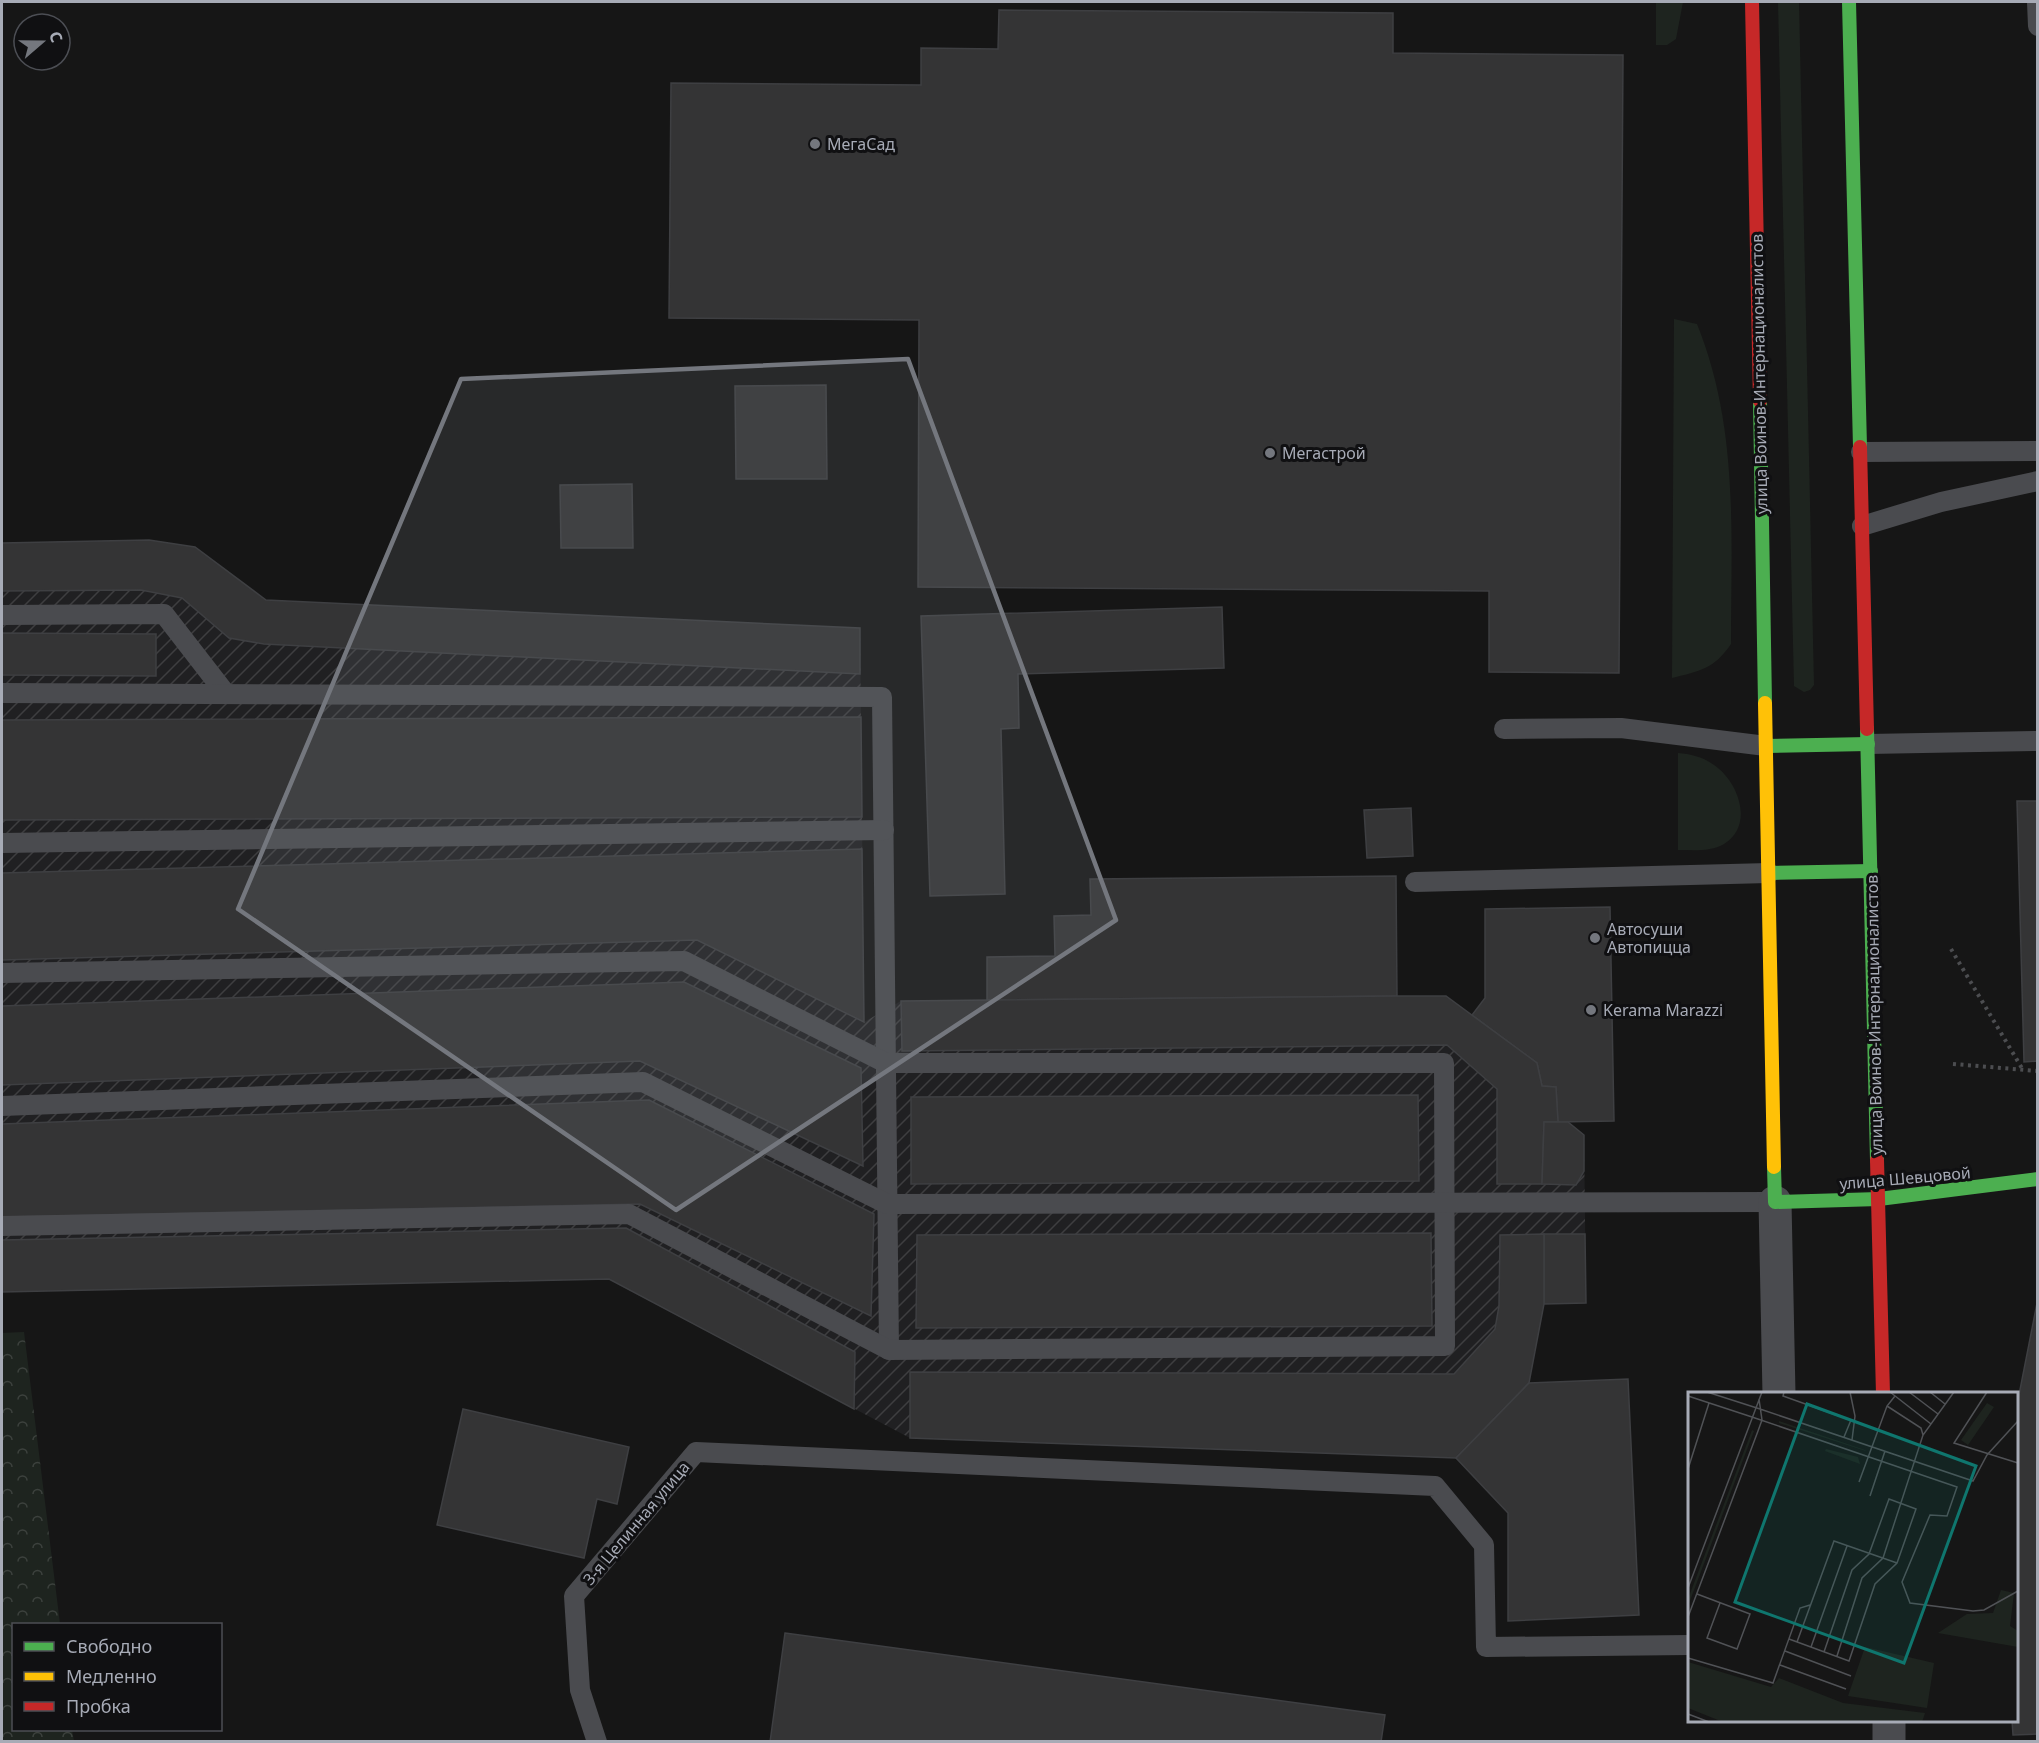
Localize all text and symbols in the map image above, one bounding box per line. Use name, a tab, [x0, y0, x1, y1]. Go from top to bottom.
north arrow	[12, 12, 72, 72]
text: С	[44, 28, 68, 45]
place label: МегаСад	[827, 133, 895, 155]
marker: МегаСад	[808, 137, 822, 151]
street label: улица Воинов-Интернационалистов	[1746, 234, 1772, 514]
place label: Мегастрой	[1282, 442, 1366, 464]
marker: Мегастрой	[1263, 446, 1277, 460]
street label: улица Воинов-Интернационалистов	[1861, 875, 1887, 1155]
place label: Автосуши Автопицца	[1607, 918, 1691, 958]
marker: Автосуши Автопицца	[1588, 931, 1602, 945]
place label: Kerama Marazzi	[1603, 999, 1723, 1021]
marker: Kerama Marazzi	[1584, 1003, 1598, 1017]
street label: улица Шевцовой	[1838, 1161, 1972, 1195]
inset map	[1688, 1392, 2018, 1722]
street label: 3-я Целинная улица	[578, 1457, 694, 1589]
legend	[12, 1623, 222, 1731]
text: Свободно	[66, 1634, 152, 1658]
text: Медленно	[66, 1664, 157, 1688]
text: Пробка	[66, 1694, 131, 1718]

